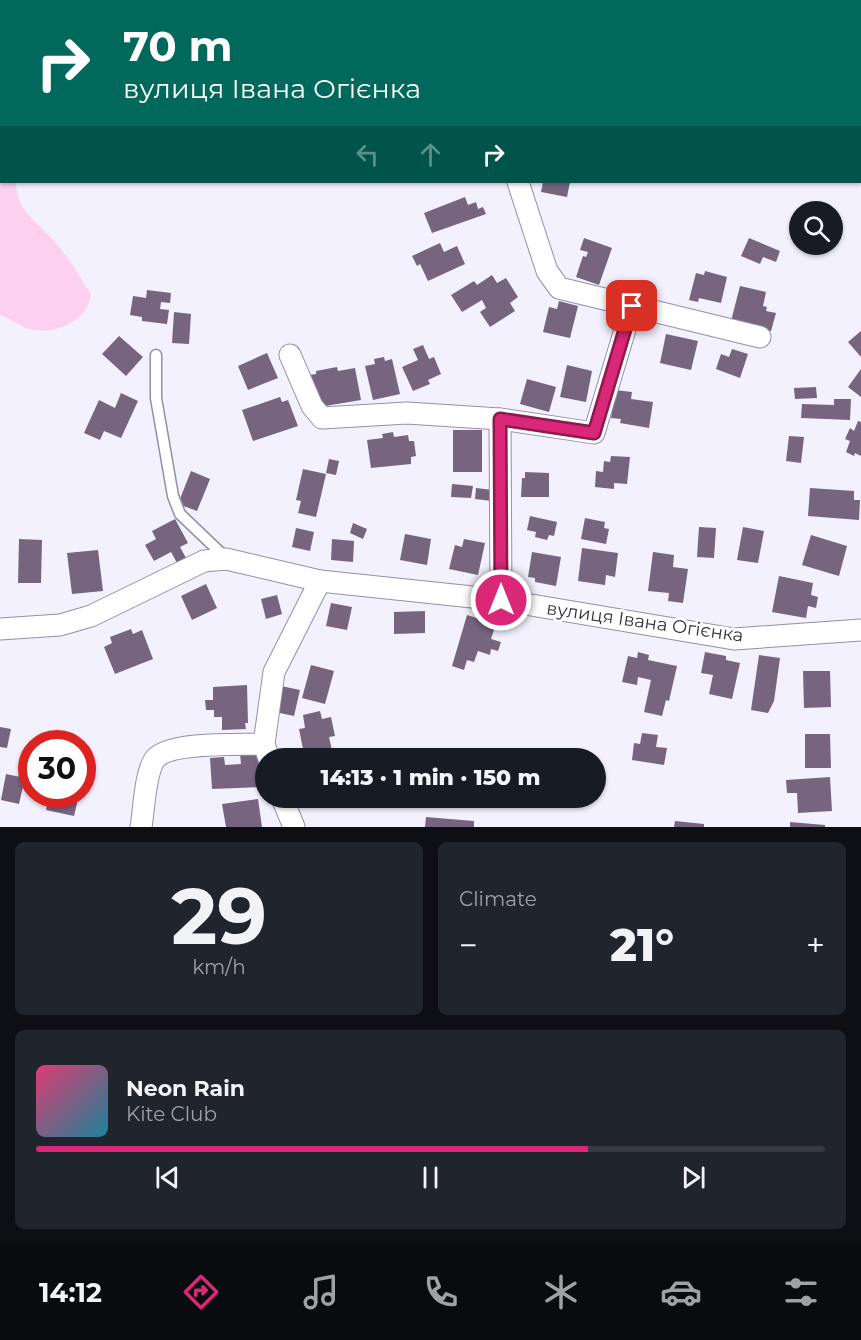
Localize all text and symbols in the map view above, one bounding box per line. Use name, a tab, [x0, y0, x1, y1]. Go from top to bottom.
text: 70 m	[123, 20, 233, 72]
icon: right	[24, 24, 102, 102]
text: вулиця Івана Огієнка	[123, 72, 421, 105]
icon: left	[351, 138, 384, 171]
icon: ahead	[414, 138, 447, 171]
icon: right	[477, 138, 510, 171]
map controls	[789, 201, 843, 255]
button: search	[789, 201, 843, 255]
pin	[606, 280, 657, 331]
icon: arrive	[615, 289, 648, 322]
position arrow	[469, 568, 533, 632]
street label: вулиця Івана Огієнка	[545, 597, 745, 647]
speed limit sign: 30	[18, 730, 96, 808]
text: 14:13 · 1 min · 150 m	[321, 764, 540, 791]
text: 29	[171, 868, 267, 964]
text: Climate	[459, 887, 537, 911]
text: 21°	[610, 917, 674, 972]
text: −	[459, 925, 478, 965]
text: +	[806, 925, 825, 965]
text: km/h	[192, 955, 246, 979]
text: Neon Rain	[126, 1075, 245, 1102]
text: Kite Club	[126, 1102, 217, 1126]
icon: previous	[151, 1161, 184, 1194]
icon: pause	[414, 1161, 447, 1194]
icon: next	[677, 1161, 710, 1194]
icon: directions	[180, 1271, 222, 1313]
icon: music	[300, 1271, 342, 1313]
icon: phone	[420, 1271, 462, 1313]
icon: climate	[540, 1271, 582, 1313]
icon: car	[660, 1271, 702, 1313]
icon: filters	[780, 1271, 822, 1313]
text: 14:12	[39, 1276, 102, 1309]

